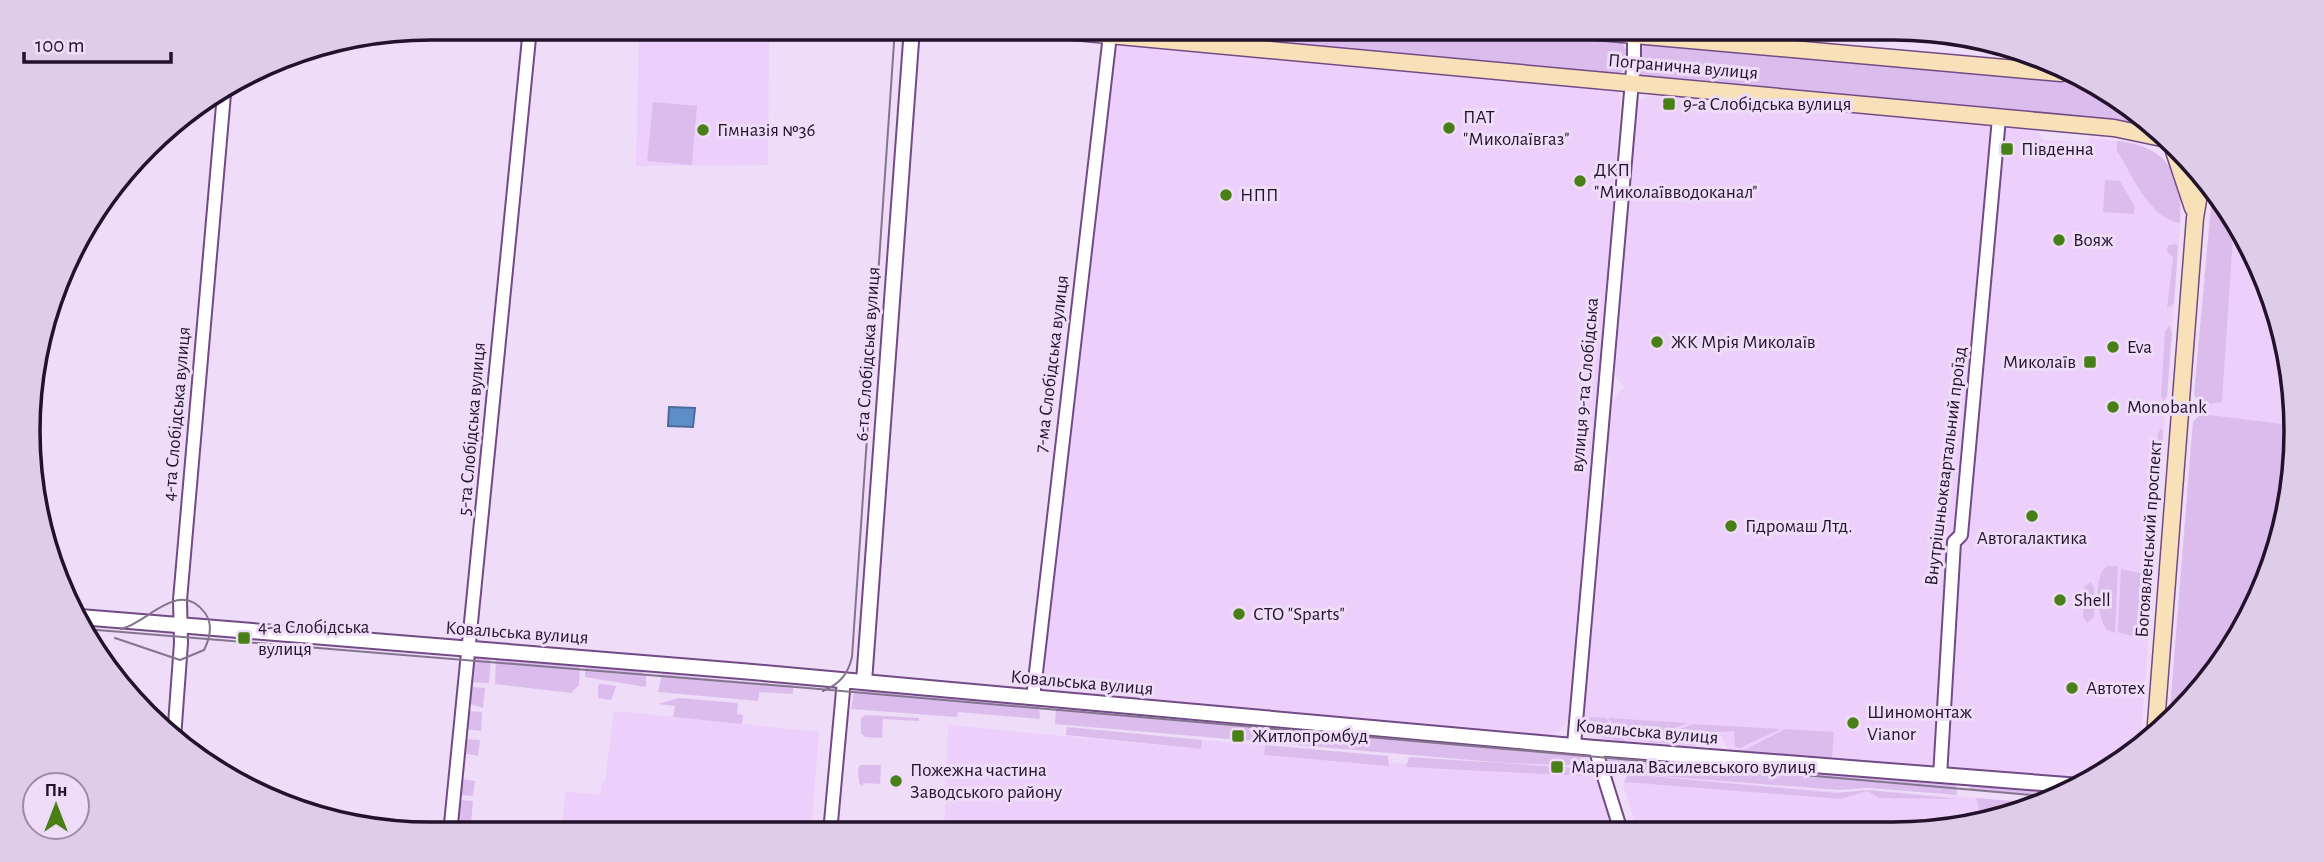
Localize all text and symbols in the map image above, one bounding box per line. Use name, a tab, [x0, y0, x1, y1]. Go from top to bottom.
scale bar	[24, 21, 172, 65]
text: 100 m	[35, 35, 85, 56]
street label: Погранична вулиця	[1607, 51, 1759, 83]
place label: 9-а Слобідська вулиця	[1683, 95, 1851, 114]
marker: 9-а Слобідська вулиця	[1661, 96, 1677, 112]
place label: ПАТ "Миколаївгаз"	[1463, 108, 1570, 149]
marker: ПАТ "Миколаївгаз"	[1441, 120, 1457, 136]
place label: Гімназія №36	[717, 121, 816, 140]
marker: Гімназія №36	[695, 122, 711, 138]
place label: Південна	[2021, 140, 2094, 159]
marker: Південна	[1999, 141, 2015, 157]
place label: ДКП "Миколаївводоканал"	[1594, 161, 1757, 202]
marker: ДКП "Миколаївводоканал"	[1572, 173, 1588, 189]
place label: НПП	[1240, 186, 1279, 205]
marker: НПП	[1218, 187, 1234, 203]
place label: Вояж	[2073, 231, 2114, 250]
marker: Вояж	[2051, 232, 2067, 248]
street label: 6-та Слобідська вулиця	[852, 266, 884, 442]
street label: 7-ма Слобідська вулиця	[1032, 274, 1072, 454]
street label: вулиця 9-та Слобідська	[1568, 297, 1602, 473]
street label: 4-та Слобідська вулиця	[160, 326, 194, 502]
place label: ЖК Мрія Миколаїв	[1671, 333, 1816, 352]
marker: ЖК Мрія Миколаїв	[1649, 334, 1665, 350]
place label: Eva	[2127, 338, 2152, 357]
marker: Eva	[2105, 339, 2121, 355]
street label: 5-та Слобідська вулиця	[455, 341, 489, 517]
street label: Внутрішньоквартальний проїзд	[1922, 345, 1970, 587]
place label: Миколаїв	[2003, 353, 2076, 372]
marker: Миколаїв	[2082, 354, 2098, 370]
place label: Monobank	[2127, 398, 2207, 417]
marker: Monobank	[2105, 399, 2121, 415]
street label: Богоявленський проспект	[2133, 440, 2165, 638]
marker: Автогалактика	[2024, 508, 2040, 524]
place label: Гідромаш Лтд.	[1745, 517, 1852, 536]
marker: Гідромаш Лтд.	[1723, 518, 1739, 534]
place label: Автогалактика	[1977, 529, 2088, 548]
place label: Shell	[2074, 591, 2111, 610]
marker: Shell	[2052, 592, 2068, 608]
place label: СТО "Sparts"	[1253, 605, 1345, 624]
marker: СТО "Sparts"	[1231, 606, 1247, 622]
place label: 4-а Слобідська вулиця	[258, 618, 370, 659]
street label: Ковальська вулиця	[445, 619, 589, 647]
marker: 4-а Слобідська вулиця	[236, 630, 252, 646]
street label: Ковальська вулиця	[1010, 667, 1154, 699]
place label: Автотех	[2086, 679, 2145, 698]
marker: Автотех	[2064, 680, 2080, 696]
place label: Шиномонтаж Vianor	[1867, 703, 1973, 744]
marker: Шиномонтаж Vianor	[1845, 715, 1861, 731]
street label: Ковальська вулиця	[1575, 716, 1719, 748]
place label: Житлопромбуд	[1252, 727, 1368, 746]
marker: Житлопромбуд	[1230, 728, 1246, 744]
place label: Маршала Василевського вулиця	[1571, 758, 1816, 777]
marker: Маршала Василевського вулиця	[1549, 759, 1565, 775]
place label: Пожежна частина Заводського району	[910, 761, 1062, 802]
north arrow	[21, 771, 91, 841]
marker: Пожежна частина Заводського району	[888, 773, 904, 789]
text: Пн	[44, 781, 68, 800]

